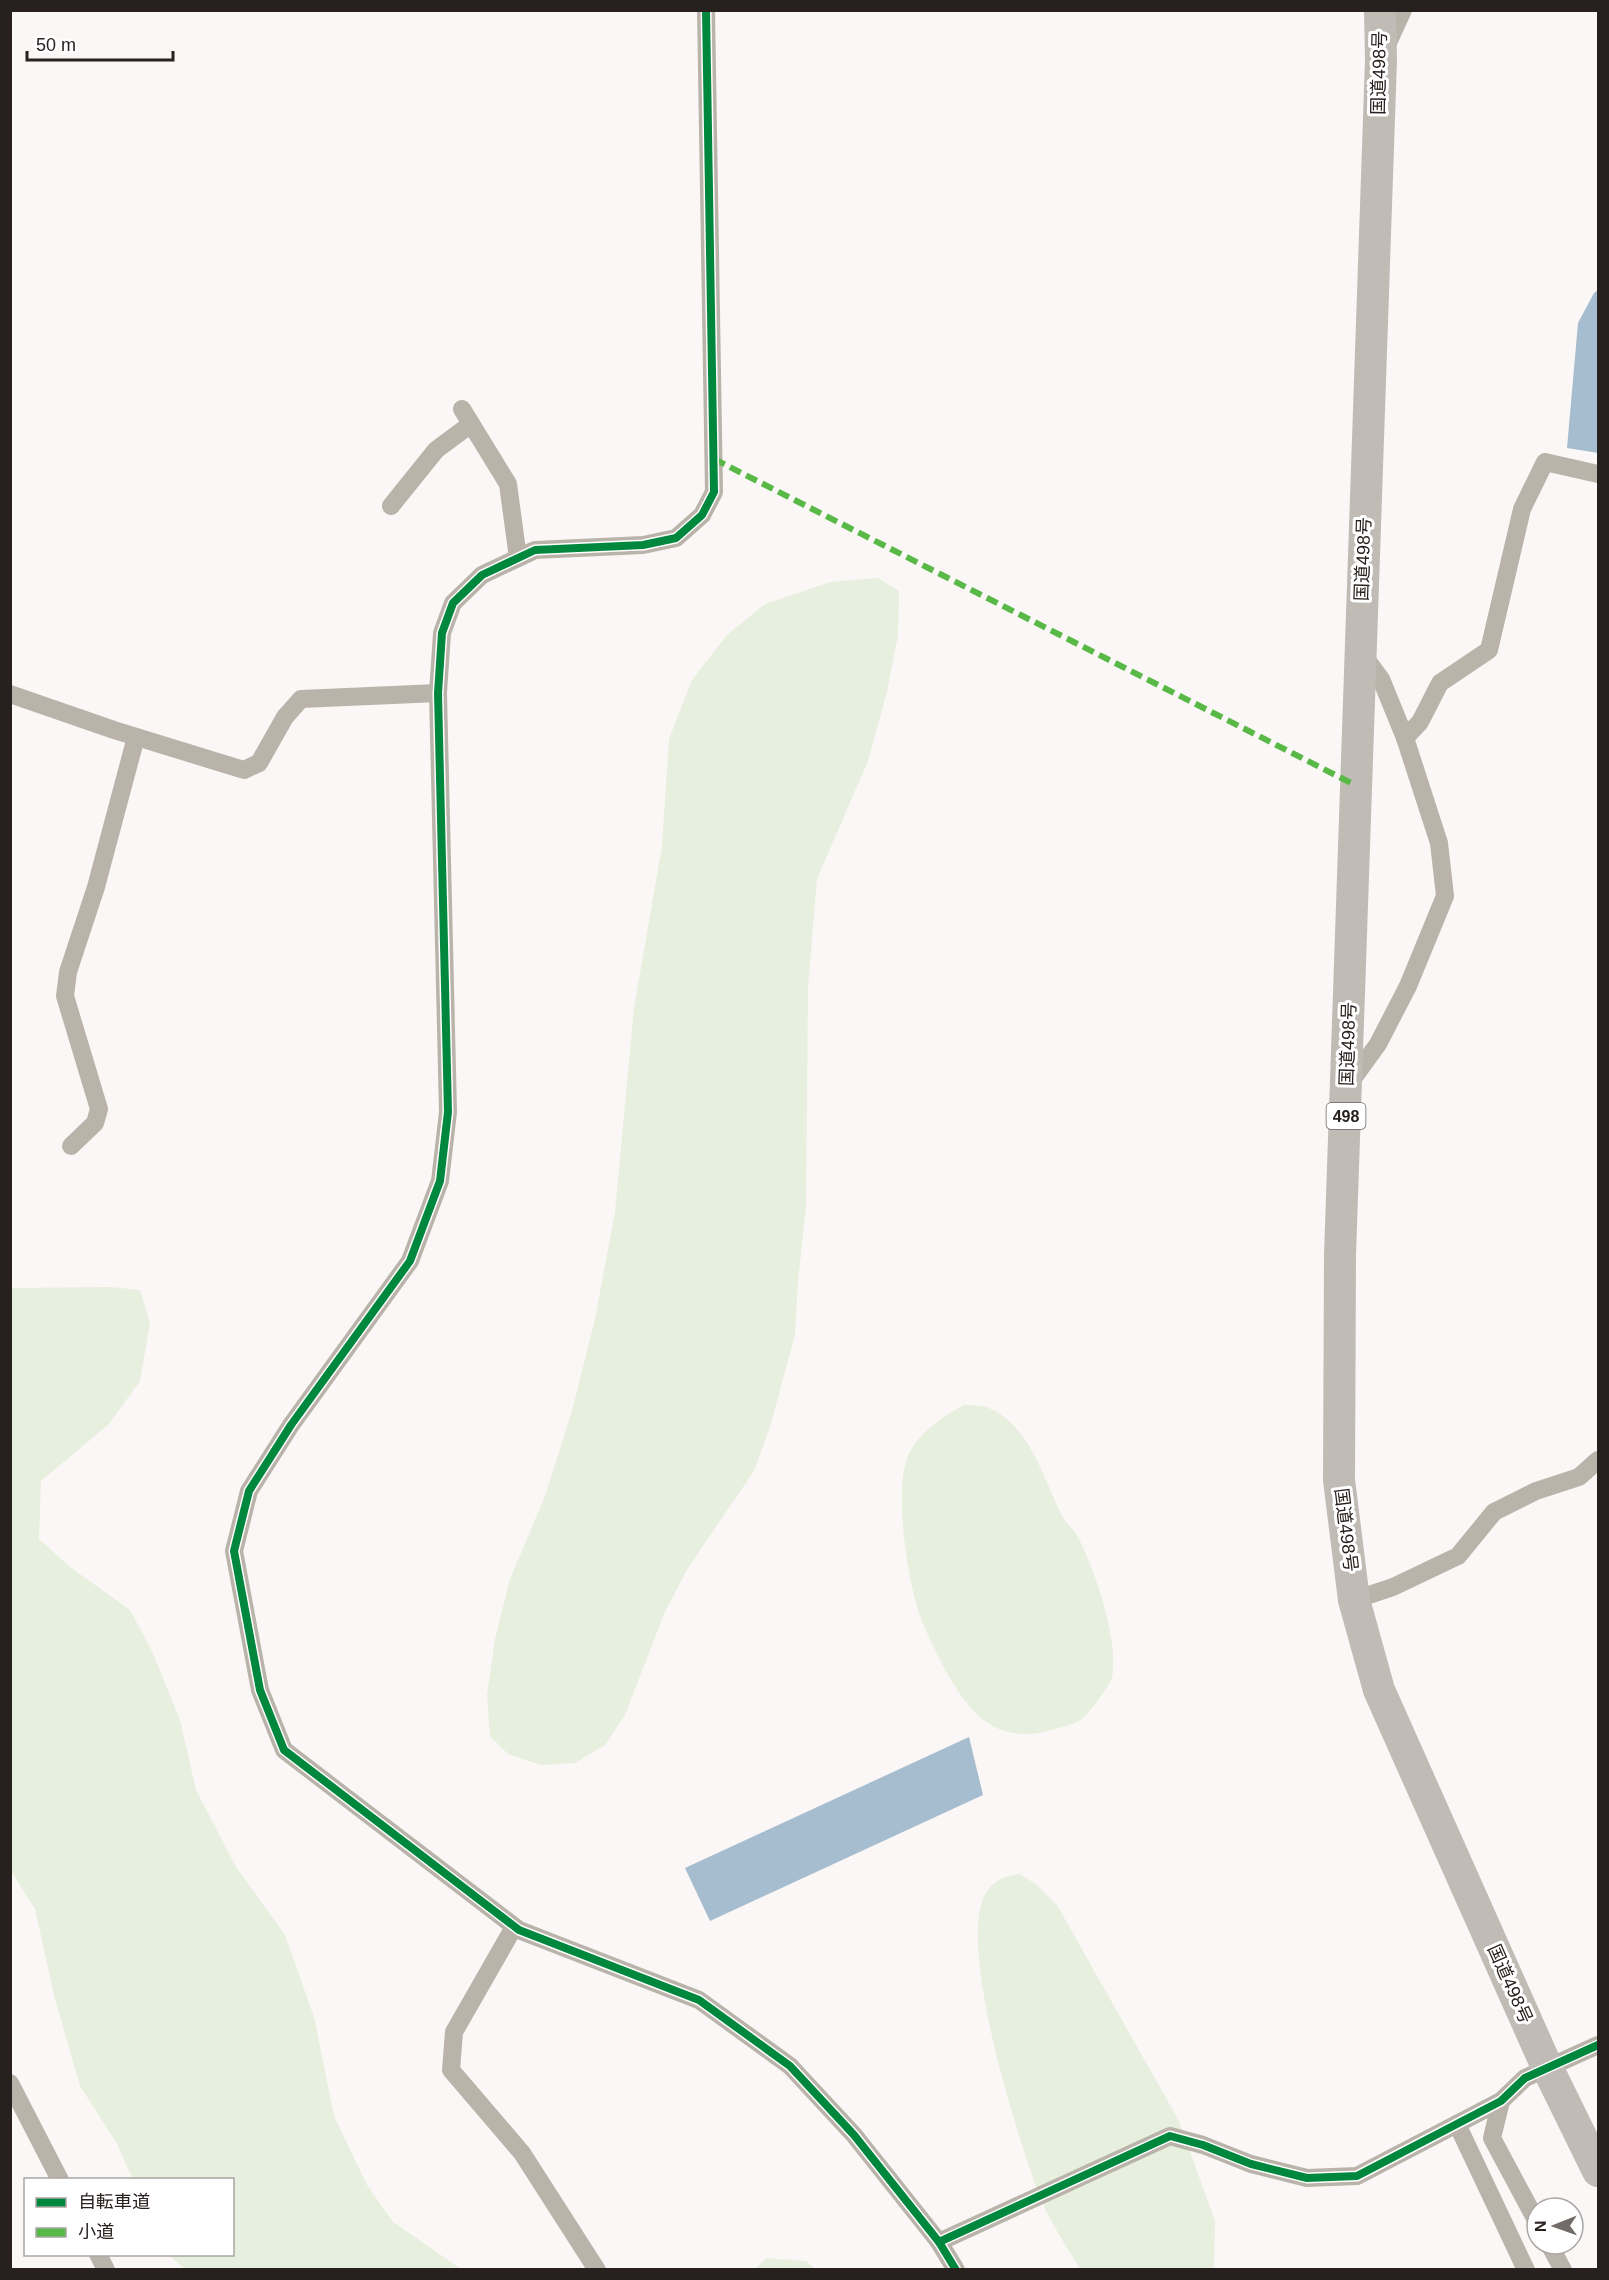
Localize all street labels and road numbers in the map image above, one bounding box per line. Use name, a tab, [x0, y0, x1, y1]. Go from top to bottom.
street label: 国道498号	[1368, 31, 1390, 115]
street label: 国道498号	[1352, 517, 1374, 601]
street label: 国道498号	[1337, 1002, 1359, 1086]
road number: 498	[1326, 1103, 1366, 1129]
street label: 国道498号	[1331, 1487, 1361, 1573]
street label: 国道498号	[1484, 1942, 1536, 2026]

